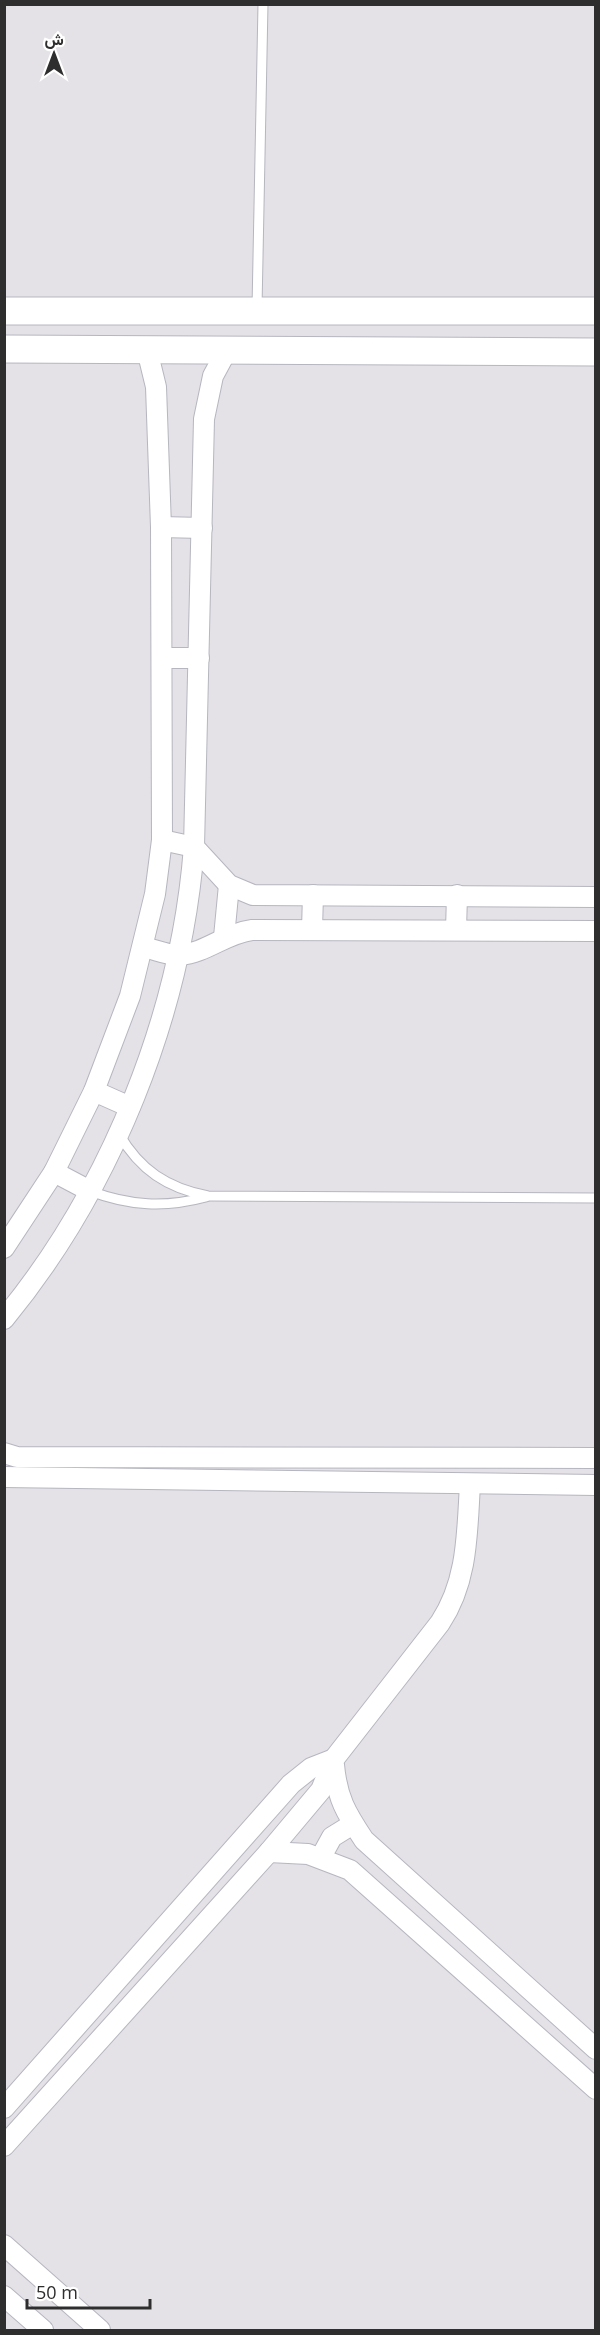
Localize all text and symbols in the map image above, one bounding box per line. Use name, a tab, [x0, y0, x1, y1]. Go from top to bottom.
north arrow	[24, 24, 84, 84]
text: ش	[44, 28, 64, 50]
scale bar	[27, 2272, 150, 2310]
text: 50 m	[36, 2280, 78, 2304]

